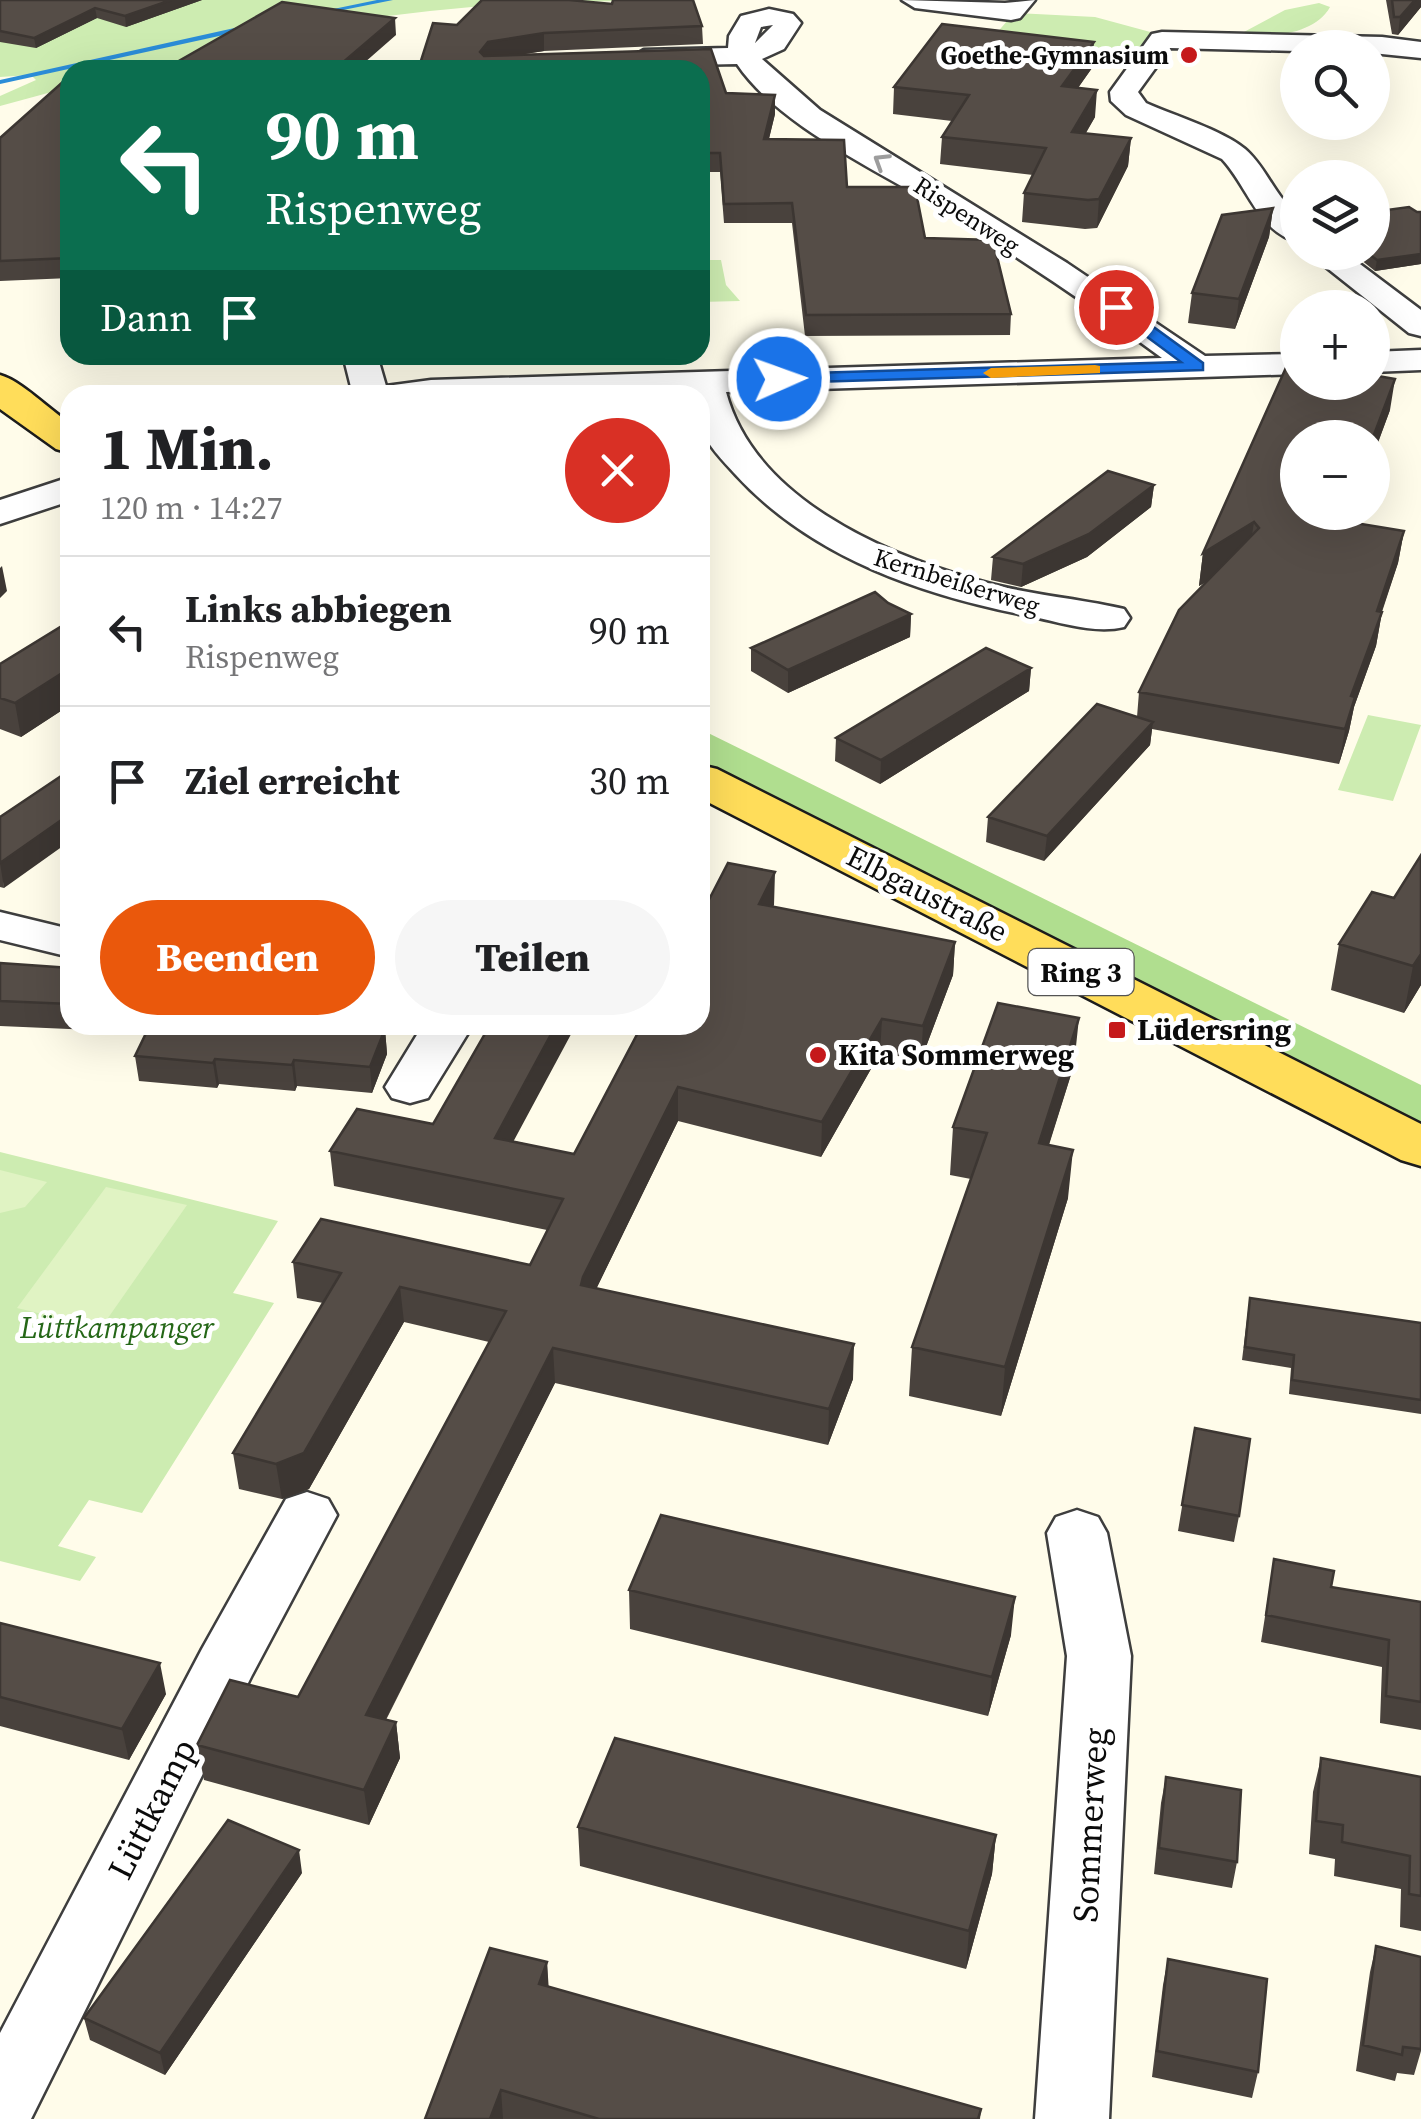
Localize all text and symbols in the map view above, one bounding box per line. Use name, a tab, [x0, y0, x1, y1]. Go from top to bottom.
map controls	[1280, 30, 1390, 530]
button: search	[1280, 30, 1390, 140]
place label: Goethe-Gymnasium	[941, 38, 1169, 72]
marker: Goethe-Gymnasium	[1178, 44, 1200, 66]
text: 90 m	[265, 86, 419, 182]
icon: left	[100, 100, 230, 230]
one-way arrow	[874, 154, 892, 173]
button: layers	[1280, 160, 1390, 270]
street label: Rispenweg	[907, 168, 1027, 262]
text: Rispenweg	[265, 177, 482, 239]
pin	[1074, 265, 1159, 350]
icon: arrive	[1089, 280, 1144, 335]
icon: arrive	[212, 290, 267, 345]
button: +	[1280, 290, 1390, 400]
text: Dann	[100, 292, 192, 344]
position arrow	[727, 327, 831, 431]
text: 1 Min.	[100, 407, 274, 489]
button: close	[565, 418, 670, 523]
button: −	[1280, 420, 1390, 530]
text: 120 m · 14:27	[100, 486, 282, 530]
street label: Kernbeißerweg	[870, 540, 1044, 622]
text: Links abbiegen	[185, 583, 452, 635]
icon: left	[100, 604, 155, 659]
text: 90 m	[589, 605, 670, 657]
text: Rispenweg	[185, 635, 339, 679]
icon: arrive	[100, 754, 155, 809]
text: Ziel erreicht	[185, 755, 400, 807]
text: 30 m	[589, 755, 670, 807]
street label: Elbgaustraße	[840, 835, 1015, 952]
button: Beenden	[100, 900, 375, 1015]
button: Teilen	[395, 900, 670, 1015]
road number: Ring 3	[1028, 949, 1134, 995]
place label: Lüdersring	[1137, 1009, 1291, 1050]
marker: Lüdersring	[1106, 1019, 1128, 1041]
place label: Kita Sommerweg	[838, 1034, 1074, 1075]
marker: Kita Sommerweg	[807, 1044, 829, 1066]
park label: Lüttkampanger	[19, 1307, 215, 1348]
street label: Sommerweg	[1061, 1726, 1119, 1924]
street label: Lüttkamp	[96, 1731, 208, 1887]

